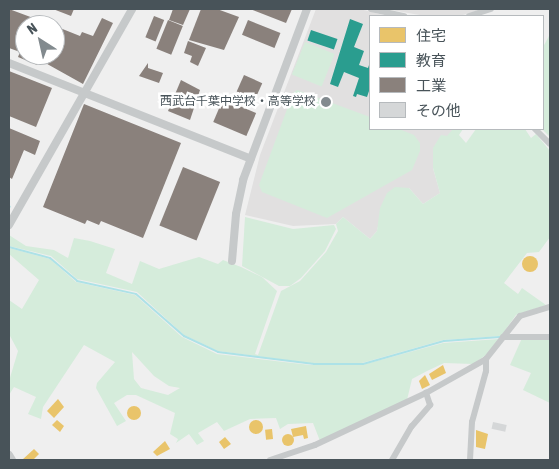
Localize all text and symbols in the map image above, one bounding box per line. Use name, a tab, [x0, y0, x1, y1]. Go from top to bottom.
north arrow	[15, 15, 65, 65]
legend	[369, 15, 544, 130]
text: N	[24, 20, 40, 37]
text: 住宅	[416, 27, 446, 44]
text: 教育	[416, 52, 446, 69]
text: 工業	[416, 77, 446, 94]
place label: 西武台千葉中学校・高等学校	[160, 95, 316, 109]
marker: 西武台千葉中学校・高等学校	[320, 96, 332, 108]
text: その他	[416, 102, 461, 119]

